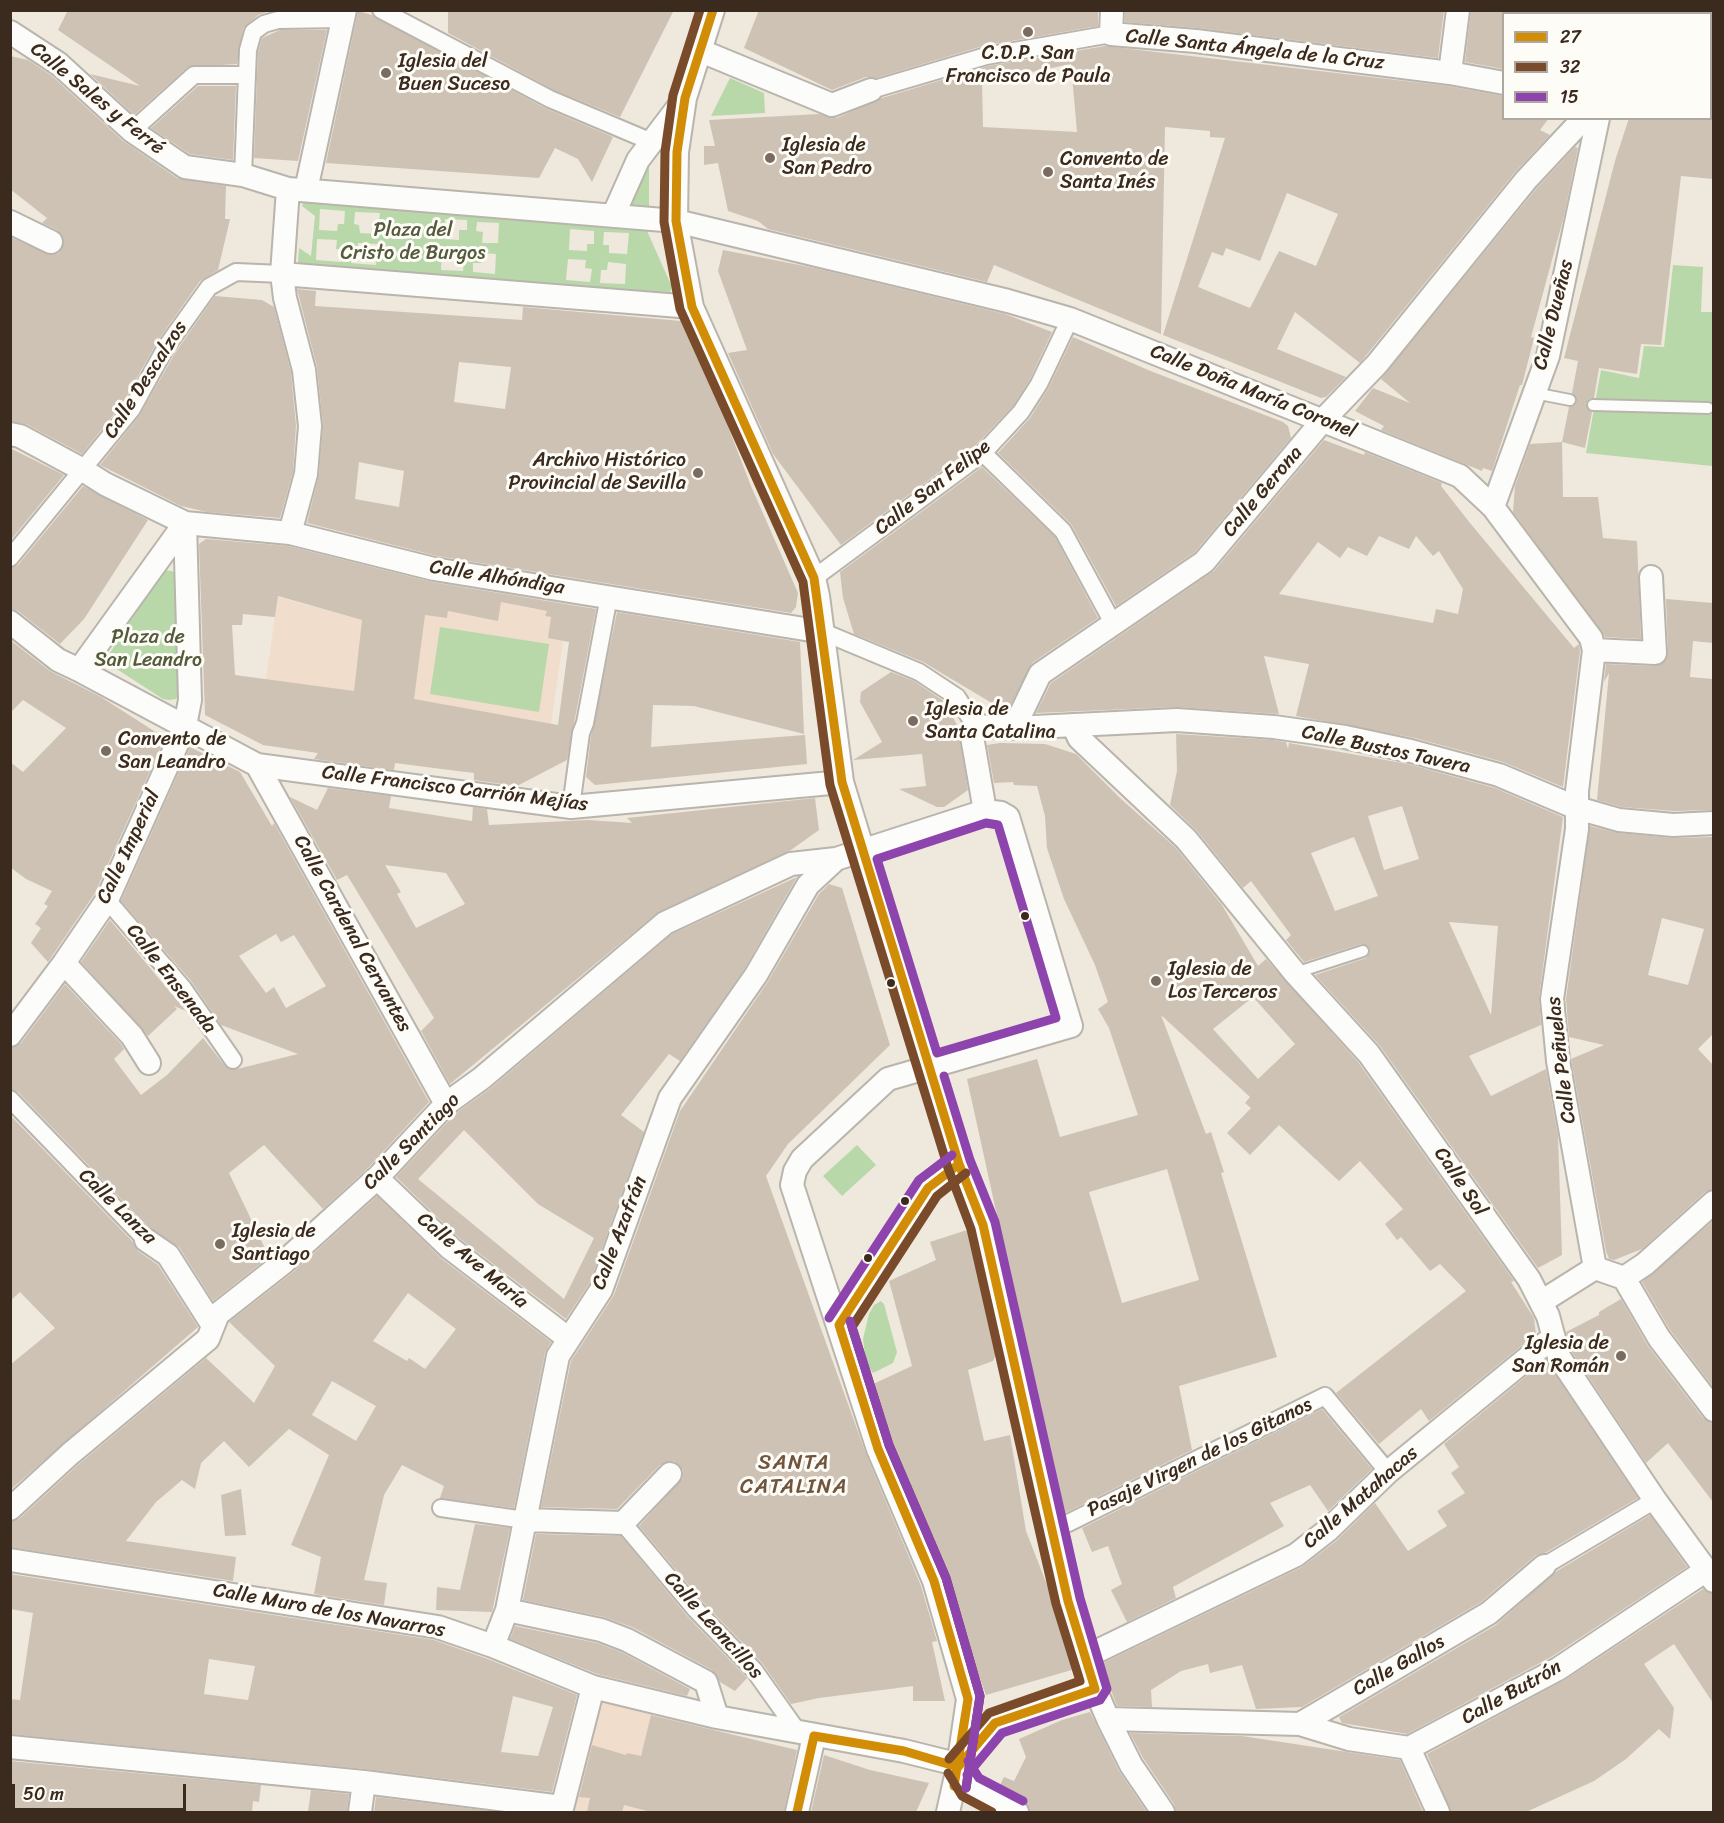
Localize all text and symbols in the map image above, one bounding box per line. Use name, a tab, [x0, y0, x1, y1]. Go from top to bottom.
legend	[1502, 12, 1712, 120]
text: 27	[1560, 21, 1581, 53]
street label: Calle Santa Ángela de la Cruz	[1125, 24, 1385, 76]
marker: C.D.P. San Francisco de Paula	[1021, 25, 1035, 39]
street label: Calle Sales y Ferré	[25, 37, 169, 161]
place label: C.D.P. San Francisco de Paula	[946, 42, 1110, 89]
place label: Iglesia del Buen Suceso	[398, 50, 510, 97]
text: 32	[1560, 51, 1580, 83]
marker: Iglesia del Buen Suceso	[379, 66, 393, 80]
text: 15	[1560, 81, 1579, 113]
place label: Iglesia de San Pedro	[782, 134, 872, 181]
place label: Convento de Santa Inés	[1060, 148, 1169, 195]
marker: Iglesia de San Pedro	[763, 151, 777, 165]
marker: Convento de Santa Inés	[1041, 165, 1055, 179]
park label: Plaza del Cristo de Burgos	[341, 219, 485, 266]
street label: Calle Dueñas	[1529, 258, 1579, 372]
street label: Calle Descalzos	[99, 317, 193, 443]
street label: Calle Doña María Coronel	[1147, 340, 1359, 444]
street label: Calle San Felipe	[870, 435, 996, 541]
street label: Calle Gerona	[1218, 442, 1308, 542]
place label: Archivo Histórico Provincial de Sevilla	[508, 449, 686, 496]
marker: Archivo Histórico Provincial de Sevilla	[691, 466, 705, 480]
street label: Calle Alhóndiga	[428, 556, 566, 600]
park label: Plaza de San Leandro	[94, 626, 202, 673]
place label: Iglesia de Santa Catalina	[925, 698, 1056, 745]
marker: Iglesia de Santa Catalina	[906, 714, 920, 728]
street label: Calle Bustos Tavera	[1300, 720, 1472, 780]
place label: Convento de San Leandro	[118, 728, 227, 775]
marker: Convento de San Leandro	[99, 744, 113, 758]
street label: Calle Francisco Carrión Mejías	[321, 761, 589, 817]
street label: Calle Imperial	[92, 786, 166, 908]
street label: Calle Cardenal Cervantes	[288, 831, 416, 1037]
unlabelled marker	[1019, 910, 1031, 922]
street label: Calle Ensenada	[121, 920, 221, 1038]
place label: Iglesia de Los Terceros	[1168, 958, 1277, 1005]
marker: Iglesia de Los Terceros	[1149, 974, 1163, 988]
unlabelled marker	[885, 977, 897, 989]
street label: Calle Peñuelas	[1542, 995, 1582, 1125]
street label: Calle Santiago	[358, 1088, 466, 1196]
street label: Calle Sol	[1428, 1143, 1492, 1221]
street label: Calle Lanza	[73, 1164, 161, 1250]
street label: Calle Azafrán	[587, 1173, 653, 1293]
unlabelled marker	[899, 1195, 911, 1207]
street label: Calle Ave María	[412, 1208, 532, 1314]
place label: Iglesia de Santiago	[232, 1220, 316, 1267]
marker: Iglesia de Santiago	[213, 1237, 227, 1251]
unlabelled marker	[862, 1252, 874, 1264]
place label: Iglesia de San Román	[1512, 1332, 1609, 1379]
marker: Iglesia de San Román	[1614, 1349, 1628, 1363]
street label: Pasaje Virgen de los Gitanos	[1084, 1393, 1316, 1523]
street label: Calle Matahacas	[1299, 1442, 1423, 1554]
district label: SANTA CATALINA	[741, 1451, 847, 1501]
street label: Calle Leoncillos	[659, 1567, 767, 1685]
street label: Calle Muro de los Navarros	[211, 1579, 447, 1643]
street label: Calle Gallos	[1349, 1630, 1449, 1702]
street label: Calle Butrón	[1458, 1656, 1566, 1730]
scale bar	[15, 1772, 189, 1810]
text: 50 m	[23, 1778, 64, 1810]

